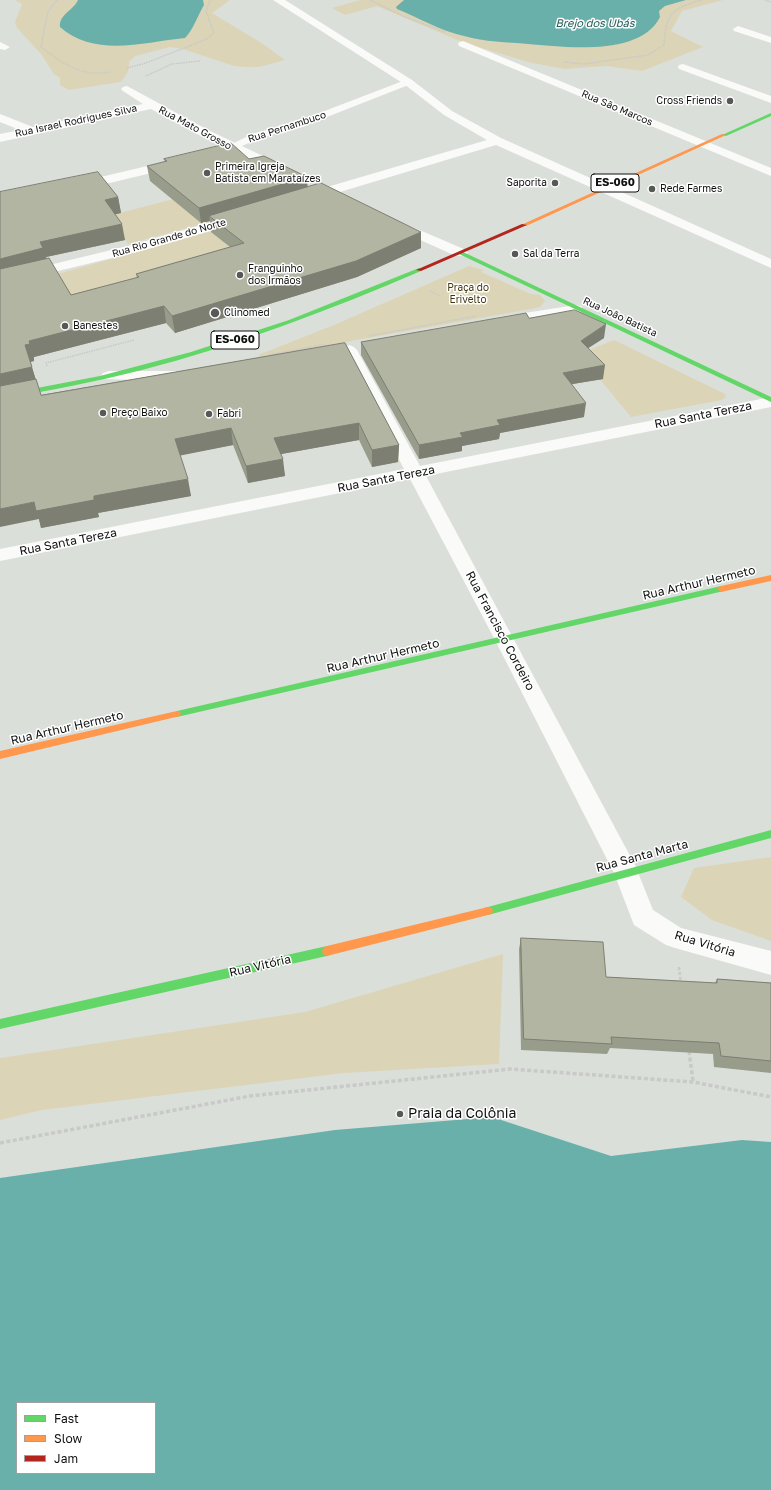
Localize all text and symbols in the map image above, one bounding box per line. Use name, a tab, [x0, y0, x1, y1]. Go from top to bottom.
water label: Brejo dos Ubás	[555, 17, 635, 31]
street label: Rua São Marcos	[580, 88, 654, 128]
place label: Cross Friends	[656, 95, 722, 107]
marker: Cross Friends	[725, 96, 735, 106]
street label: Rua Israel Rodrigues Silva	[14, 102, 138, 140]
street label: Rua Mato Grosso	[156, 104, 234, 152]
street label: Rua Pernambuco	[247, 109, 327, 145]
place label: Primeira Igreja Batista em Marataízes	[215, 161, 321, 184]
marker: Primeira Igreja Batista em Marataízes	[202, 168, 212, 178]
road number: ES-060	[591, 174, 639, 192]
place label: Saporita	[507, 177, 547, 189]
marker: Saporita	[550, 178, 560, 188]
place label: Rede Farmes	[660, 183, 722, 195]
marker: Rede Farmes	[647, 184, 657, 194]
street label: Rua Rio Grande do Norte	[111, 216, 227, 260]
place label: Sal da Terra	[523, 248, 579, 260]
marker: Sal da Terra	[510, 249, 520, 259]
place label: Franguinho dos Irmãos	[248, 263, 303, 286]
marker: Franguinho dos Irmãos	[235, 270, 245, 280]
park label: Praça do Erivelto	[447, 282, 489, 306]
street label: Rua João Batista	[581, 295, 659, 339]
marker: Clinomed	[209, 307, 221, 319]
place label: Clinomed	[224, 307, 270, 319]
place label: Banestes	[73, 320, 118, 332]
marker: Banestes	[60, 321, 70, 331]
road number: ES-060	[211, 331, 259, 349]
street label: Rua Santa Tereza	[653, 398, 753, 432]
place label: Preço Baixo	[111, 407, 167, 419]
marker: Preço Baixo	[98, 408, 108, 418]
place label: Fabri	[217, 408, 241, 420]
marker: Fabri	[204, 409, 214, 419]
street label: Rua Santa Tereza	[336, 462, 436, 496]
street label: Rua Santa Tereza	[18, 525, 118, 559]
street label: Rua Arthur Hermeto	[641, 563, 757, 603]
street label: Rua Francisco Cordeiro	[462, 569, 538, 693]
street label: Rua Arthur Hermeto	[325, 636, 441, 676]
street label: Rua Arthur Hermeto	[9, 708, 125, 748]
street label: Rua Santa Marta	[594, 837, 690, 875]
street label: Rua Vitória	[673, 928, 737, 960]
street label: Rua Vitória	[228, 952, 292, 980]
place label: Praia da Colônia	[408, 1106, 517, 1122]
marker: Praia da Colônia	[395, 1109, 405, 1119]
legend	[16, 1402, 156, 1474]
text: Fast	[54, 1411, 79, 1426]
text: Slow	[54, 1431, 82, 1446]
text: Jam	[54, 1451, 78, 1466]

